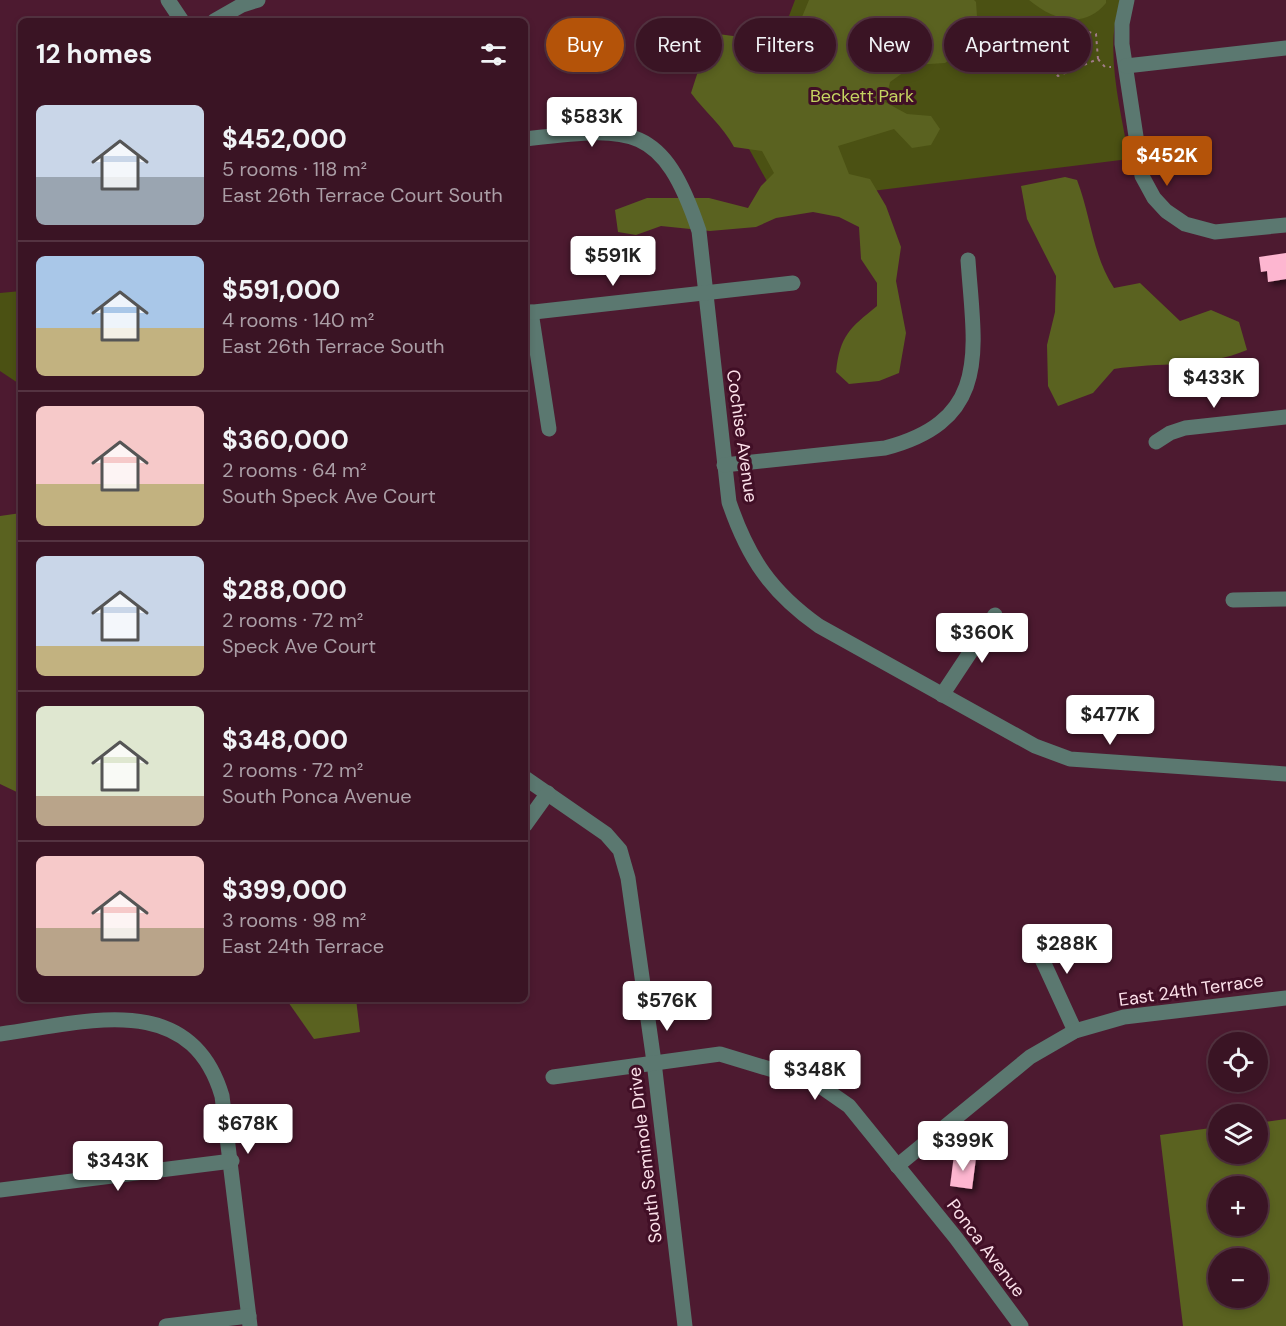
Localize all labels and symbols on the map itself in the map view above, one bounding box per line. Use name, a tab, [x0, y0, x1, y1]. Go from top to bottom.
park label: Beckett Park	[810, 84, 914, 108]
pin: $583K	[550, 97, 634, 148]
pin: $452K	[1125, 136, 1209, 187]
pin: $591K	[571, 236, 655, 287]
pin: $433K	[1172, 358, 1256, 409]
street label: Cochise Avenue	[721, 368, 763, 504]
pin: $360K	[940, 613, 1024, 664]
pin: $477K	[1068, 695, 1152, 746]
pin: $288K	[1025, 924, 1109, 975]
street label: East 24th Terrace	[1117, 968, 1265, 1012]
pin: $576K	[625, 981, 709, 1032]
pin: $348K	[773, 1050, 857, 1101]
street label: South Seminole Drive	[622, 1066, 668, 1244]
pin: $678K	[206, 1104, 290, 1155]
pin: $399K	[921, 1121, 1005, 1172]
pin: $343K	[76, 1141, 160, 1192]
street label: Ponca Avenue	[941, 1194, 1031, 1302]

